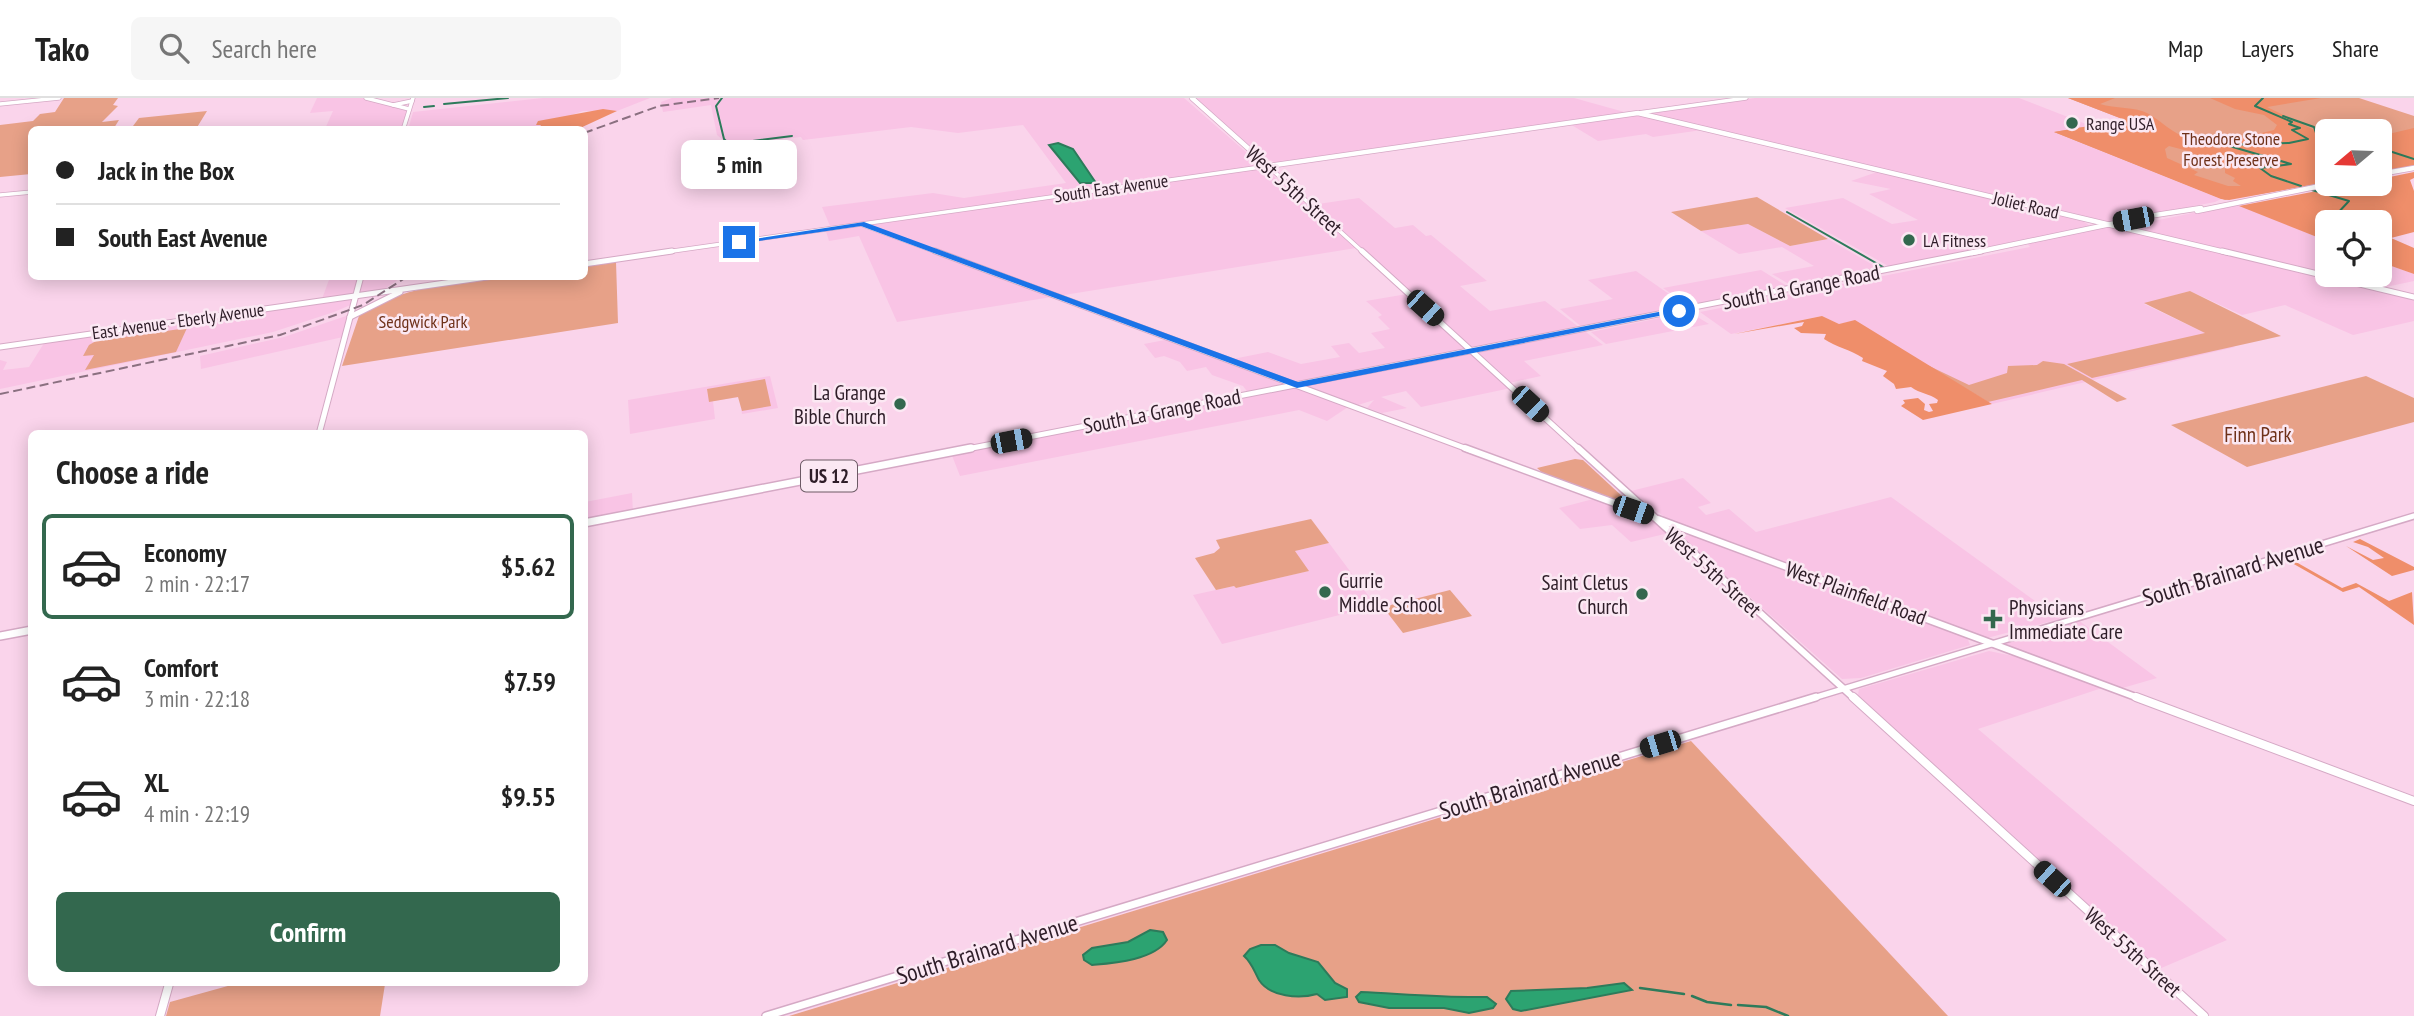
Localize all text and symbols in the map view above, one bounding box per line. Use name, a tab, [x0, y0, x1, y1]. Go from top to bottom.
search box	[131, 17, 621, 80]
text: Tako	[35, 27, 89, 70]
icon: search	[155, 29, 193, 67]
text: Search here	[211, 32, 317, 65]
text: Map	[2168, 33, 2203, 64]
text: Layers	[2241, 33, 2294, 64]
text: Share	[2332, 33, 2379, 64]
place label: Range USA	[2086, 112, 2155, 135]
marker: Range USA	[2064, 115, 2080, 131]
north arrow	[2315, 119, 2392, 196]
map controls	[2315, 119, 2392, 287]
park label: Theodore Stone Forest Preserve	[2182, 127, 2280, 171]
street label: West 55th Street	[1240, 139, 1348, 241]
callout: 5 min	[681, 141, 797, 190]
text: 5 min	[716, 150, 762, 179]
text: Jack in the Box	[98, 154, 235, 187]
street label: South East Avenue	[1053, 169, 1169, 207]
street label: Joliet Road	[1990, 186, 2061, 224]
car	[2111, 205, 2156, 233]
button: locate	[2315, 210, 2392, 287]
text: South East Avenue	[98, 221, 268, 254]
route end	[723, 226, 755, 258]
place label: LA Fitness	[1923, 229, 1986, 252]
marker: LA Fitness	[1901, 232, 1917, 248]
street label: South La Grange Road	[1720, 259, 1882, 315]
car	[1403, 286, 1448, 330]
route start	[1663, 295, 1695, 327]
street label: East Avenue - Eberly Avenue	[90, 298, 266, 344]
park label: Sedgwick Park	[379, 310, 467, 333]
place label: La Grange Bible Church	[794, 379, 886, 430]
car	[1508, 382, 1553, 426]
street label: South La Grange Road	[1081, 383, 1243, 439]
marker: La Grange Bible Church	[892, 396, 908, 412]
park label: Finn Park	[2224, 421, 2292, 448]
car	[989, 427, 1034, 455]
text: Choose a ride	[56, 451, 209, 493]
road number: US 12	[801, 460, 857, 492]
car	[1610, 493, 1657, 527]
street label: West 55th Street	[1659, 521, 1767, 623]
street label: South Brainard Avenue	[2138, 529, 2328, 613]
icon: car	[60, 535, 123, 598]
text: Economy	[144, 536, 226, 569]
text: $5.62	[501, 550, 556, 583]
street label: West Plainfield Road	[1782, 555, 1930, 631]
place label: Gurrie Middle School	[1339, 567, 1442, 618]
text: 2 min · 22:17	[144, 569, 250, 598]
place label: Saint Cletus Church	[1541, 569, 1628, 620]
marker: Gurrie Middle School	[1317, 584, 1333, 600]
marker: Saint Cletus Church	[1634, 586, 1650, 602]
place label: Physicians Immediate Care	[2009, 594, 2123, 645]
marker: Physicians Immediate Care	[1983, 609, 2003, 629]
icon: car	[60, 650, 123, 713]
text: Comfort	[144, 651, 218, 684]
text: $7.59	[503, 665, 556, 698]
text: 3 min · 22:18	[144, 684, 250, 713]
car	[1637, 728, 1684, 760]
street label: South Brainard Avenue	[1435, 742, 1625, 826]
icon: car	[60, 765, 123, 828]
text: XL	[144, 766, 169, 799]
text: $9.55	[501, 780, 556, 813]
text: 4 min · 22:19	[144, 799, 250, 828]
car	[2030, 857, 2075, 901]
button: Confirm	[56, 892, 560, 972]
street label: West 55th Street	[2079, 901, 2187, 1003]
street label: South Brainard Avenue	[892, 907, 1082, 991]

